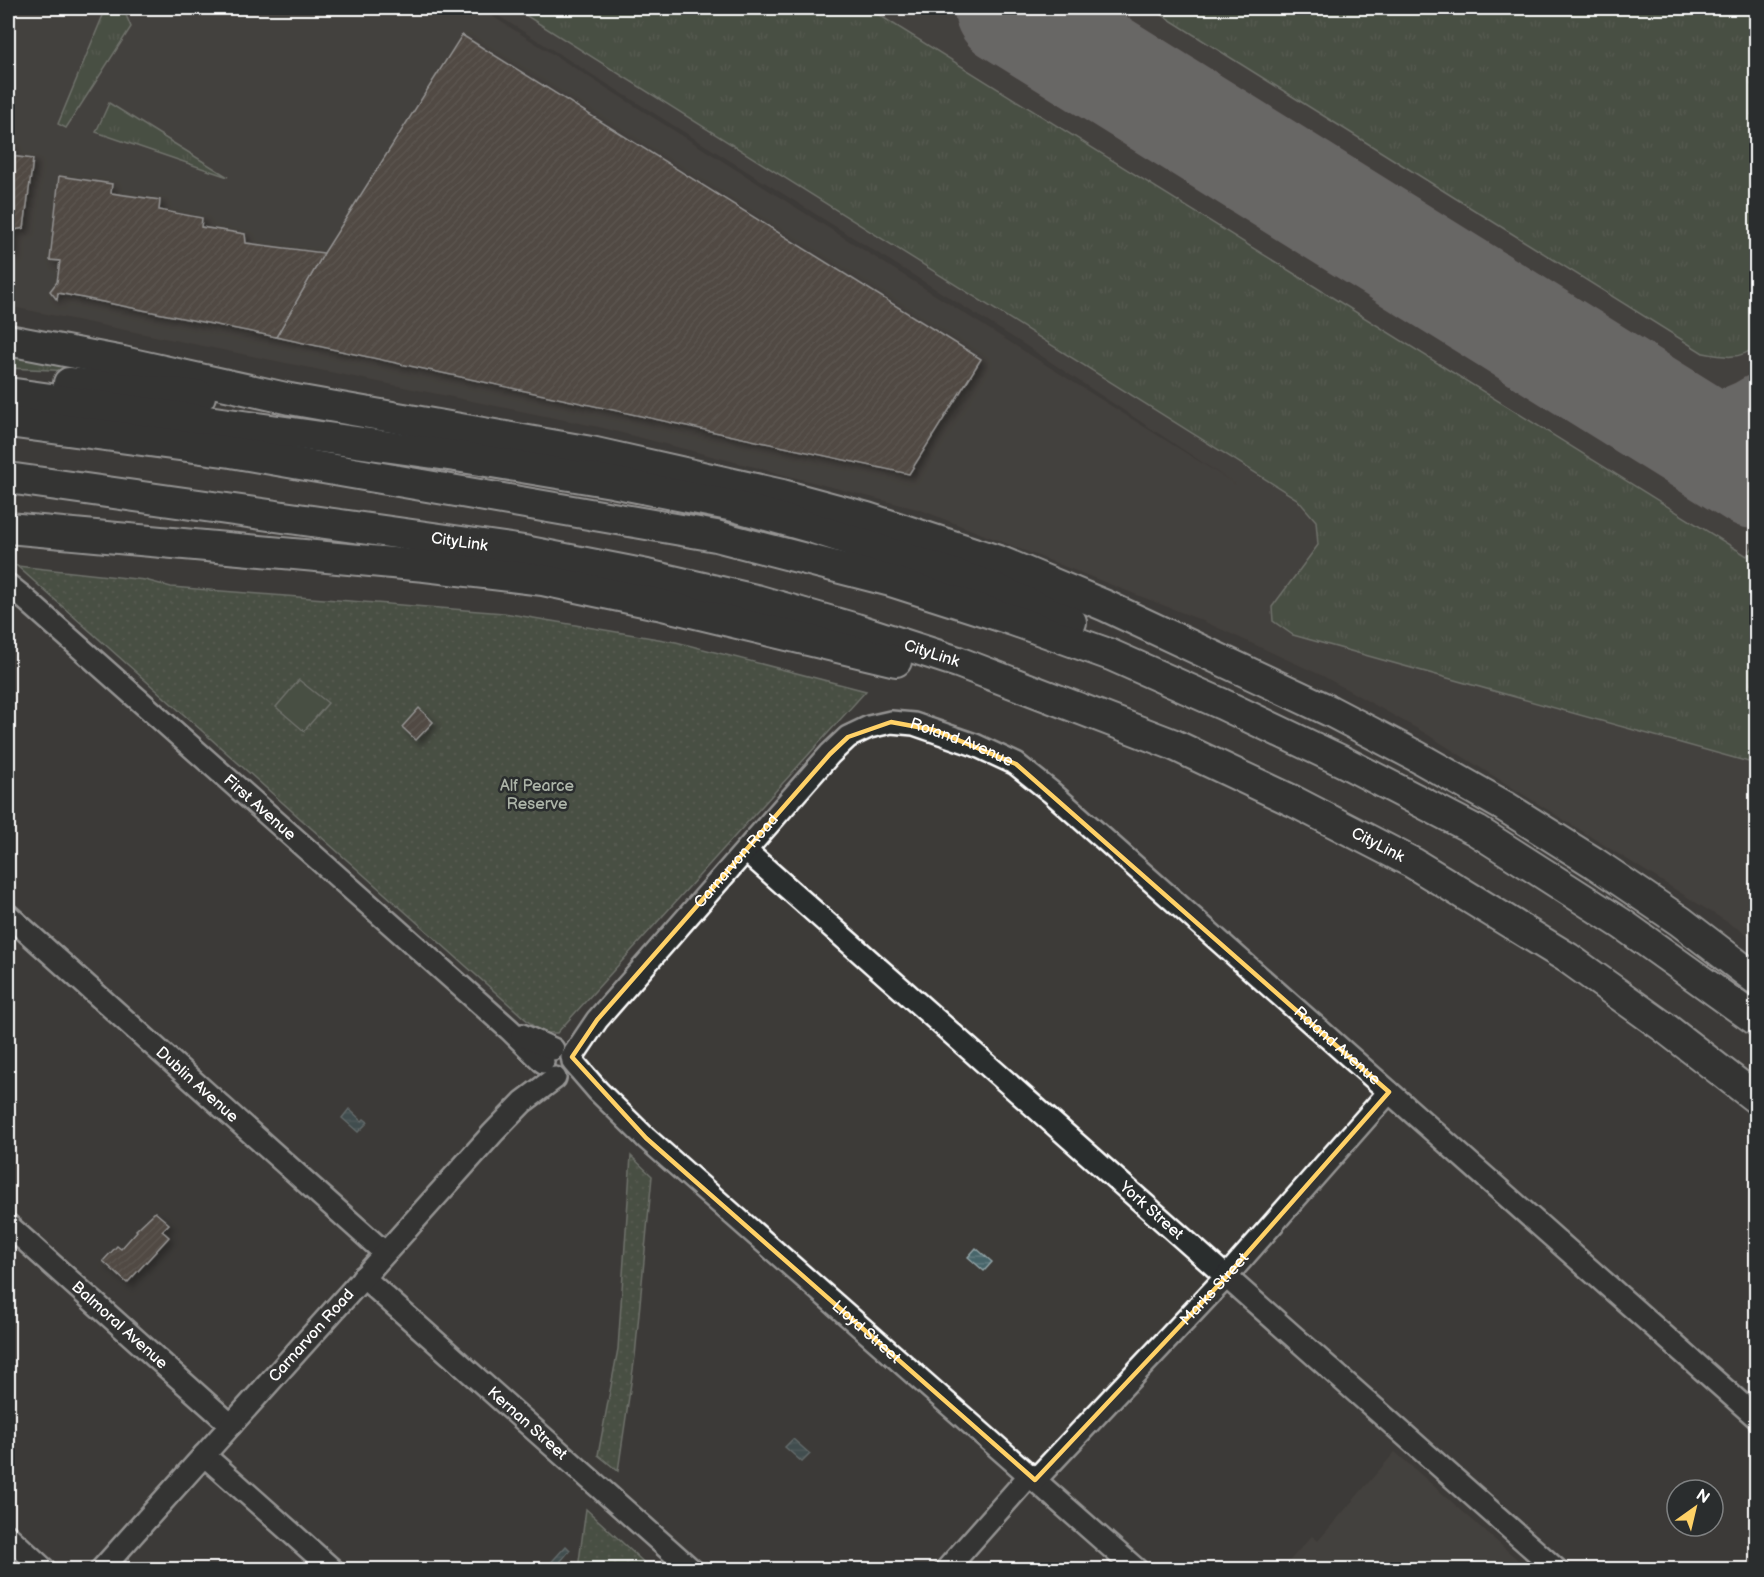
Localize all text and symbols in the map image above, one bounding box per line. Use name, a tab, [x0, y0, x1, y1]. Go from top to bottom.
street label: CityLink	[430, 528, 489, 555]
street label: CityLink	[902, 636, 962, 671]
street label: Roland Avenue	[908, 714, 1017, 771]
street label: First Avenue	[220, 770, 300, 845]
park label: Alf Pearce Reserve	[500, 777, 575, 814]
street label: Carnarvon Road	[690, 810, 783, 912]
street label: CityLink	[1348, 823, 1408, 866]
street label: Roland Avenue	[1290, 1002, 1385, 1089]
street label: Dublin Avenue	[152, 1043, 243, 1127]
street label: York Street	[1115, 1177, 1187, 1244]
street label: Marks Street	[1176, 1249, 1253, 1329]
street label: Balmoral Avenue	[68, 1277, 172, 1373]
street label: Carnarvon Road	[265, 1285, 358, 1386]
street label: Lloyd Street	[828, 1297, 905, 1367]
street label: Kernan Street	[483, 1383, 571, 1464]
north arrow	[1665, 1478, 1725, 1538]
text: N	[1692, 1486, 1713, 1508]

